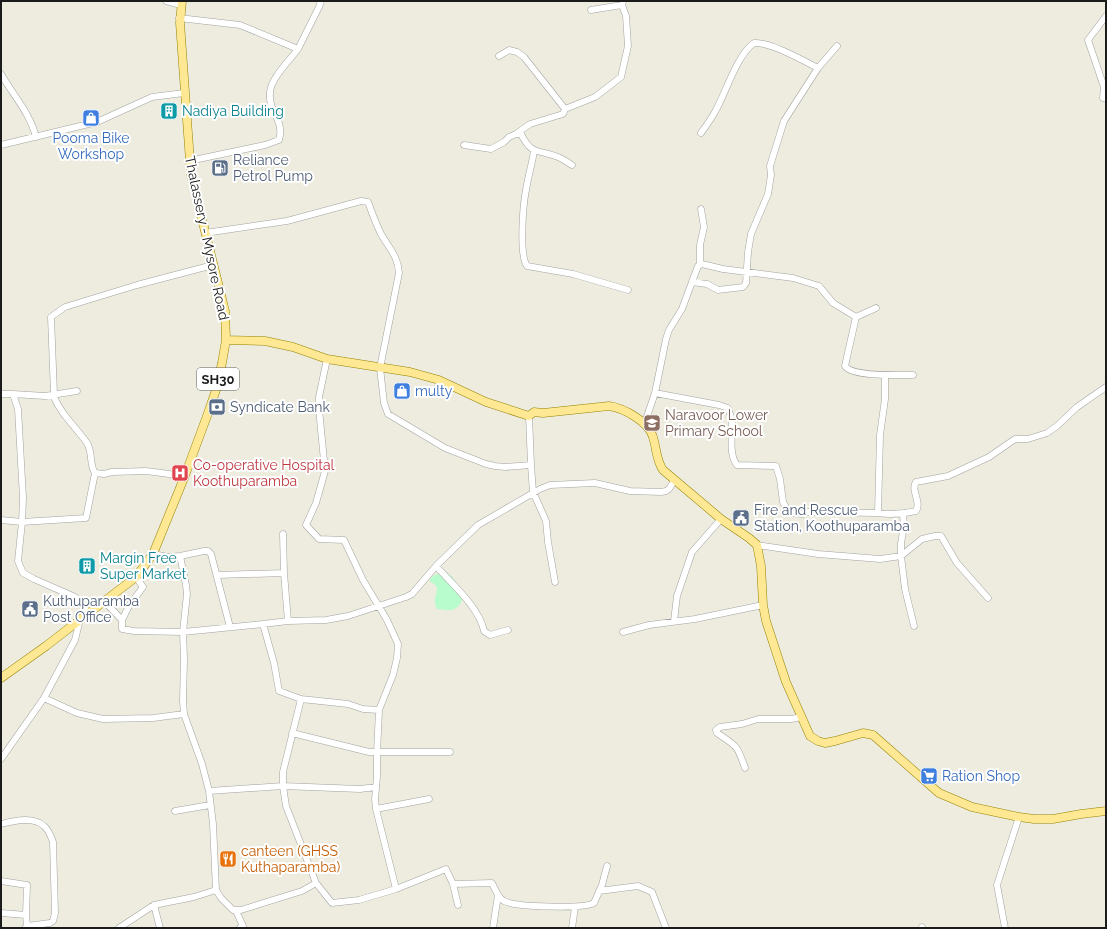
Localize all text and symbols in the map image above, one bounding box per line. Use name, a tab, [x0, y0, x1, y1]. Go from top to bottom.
building icon: Nadiya Building	[159, 101, 179, 121]
place label: Nadiya Building	[182, 103, 284, 119]
shop icon: Pooma Bike Workshop	[81, 108, 101, 128]
place label: Pooma Bike Workshop	[53, 130, 129, 162]
place label: Reliance Petrol Pump	[233, 152, 313, 184]
street label: Thalassery - Mysore Road	[182, 154, 232, 322]
fuel station icon: Reliance Petrol Pump	[210, 158, 230, 178]
road number: SH30	[197, 368, 239, 390]
shop icon: multy	[392, 381, 412, 401]
place label: multy	[415, 383, 453, 399]
bank icon: Syndicate Bank	[207, 397, 227, 417]
place label: Syndicate Bank	[230, 399, 330, 415]
place label: Naravoor Lower Primary School	[665, 407, 768, 439]
school or university icon: Naravoor Lower Primary School	[642, 413, 662, 433]
place label: Co-operative Hospital Koothuparamba	[193, 457, 335, 489]
hospital icon: Co-operative Hospital Koothuparamba	[170, 463, 190, 483]
place label: Fire and Rescue Station, Koothuparamba	[754, 502, 910, 534]
public building icon: Fire and Rescue Station, Koothuparamba	[731, 508, 751, 528]
place label: Margin Free Super Market	[100, 550, 187, 582]
building icon: Margin Free Super Market	[77, 556, 97, 576]
place label: Kuthuparamba Post Office	[43, 593, 139, 625]
public building icon: Kuthuparamba Post Office	[20, 599, 40, 619]
supermarket icon: Ration Shop	[919, 766, 939, 786]
place label: Ration Shop	[942, 768, 1020, 784]
place label: canteen (GHSS Kuthaparamba)	[241, 843, 340, 875]
restaurant icon: canteen (GHSS Kuthaparamba)	[218, 849, 238, 869]

